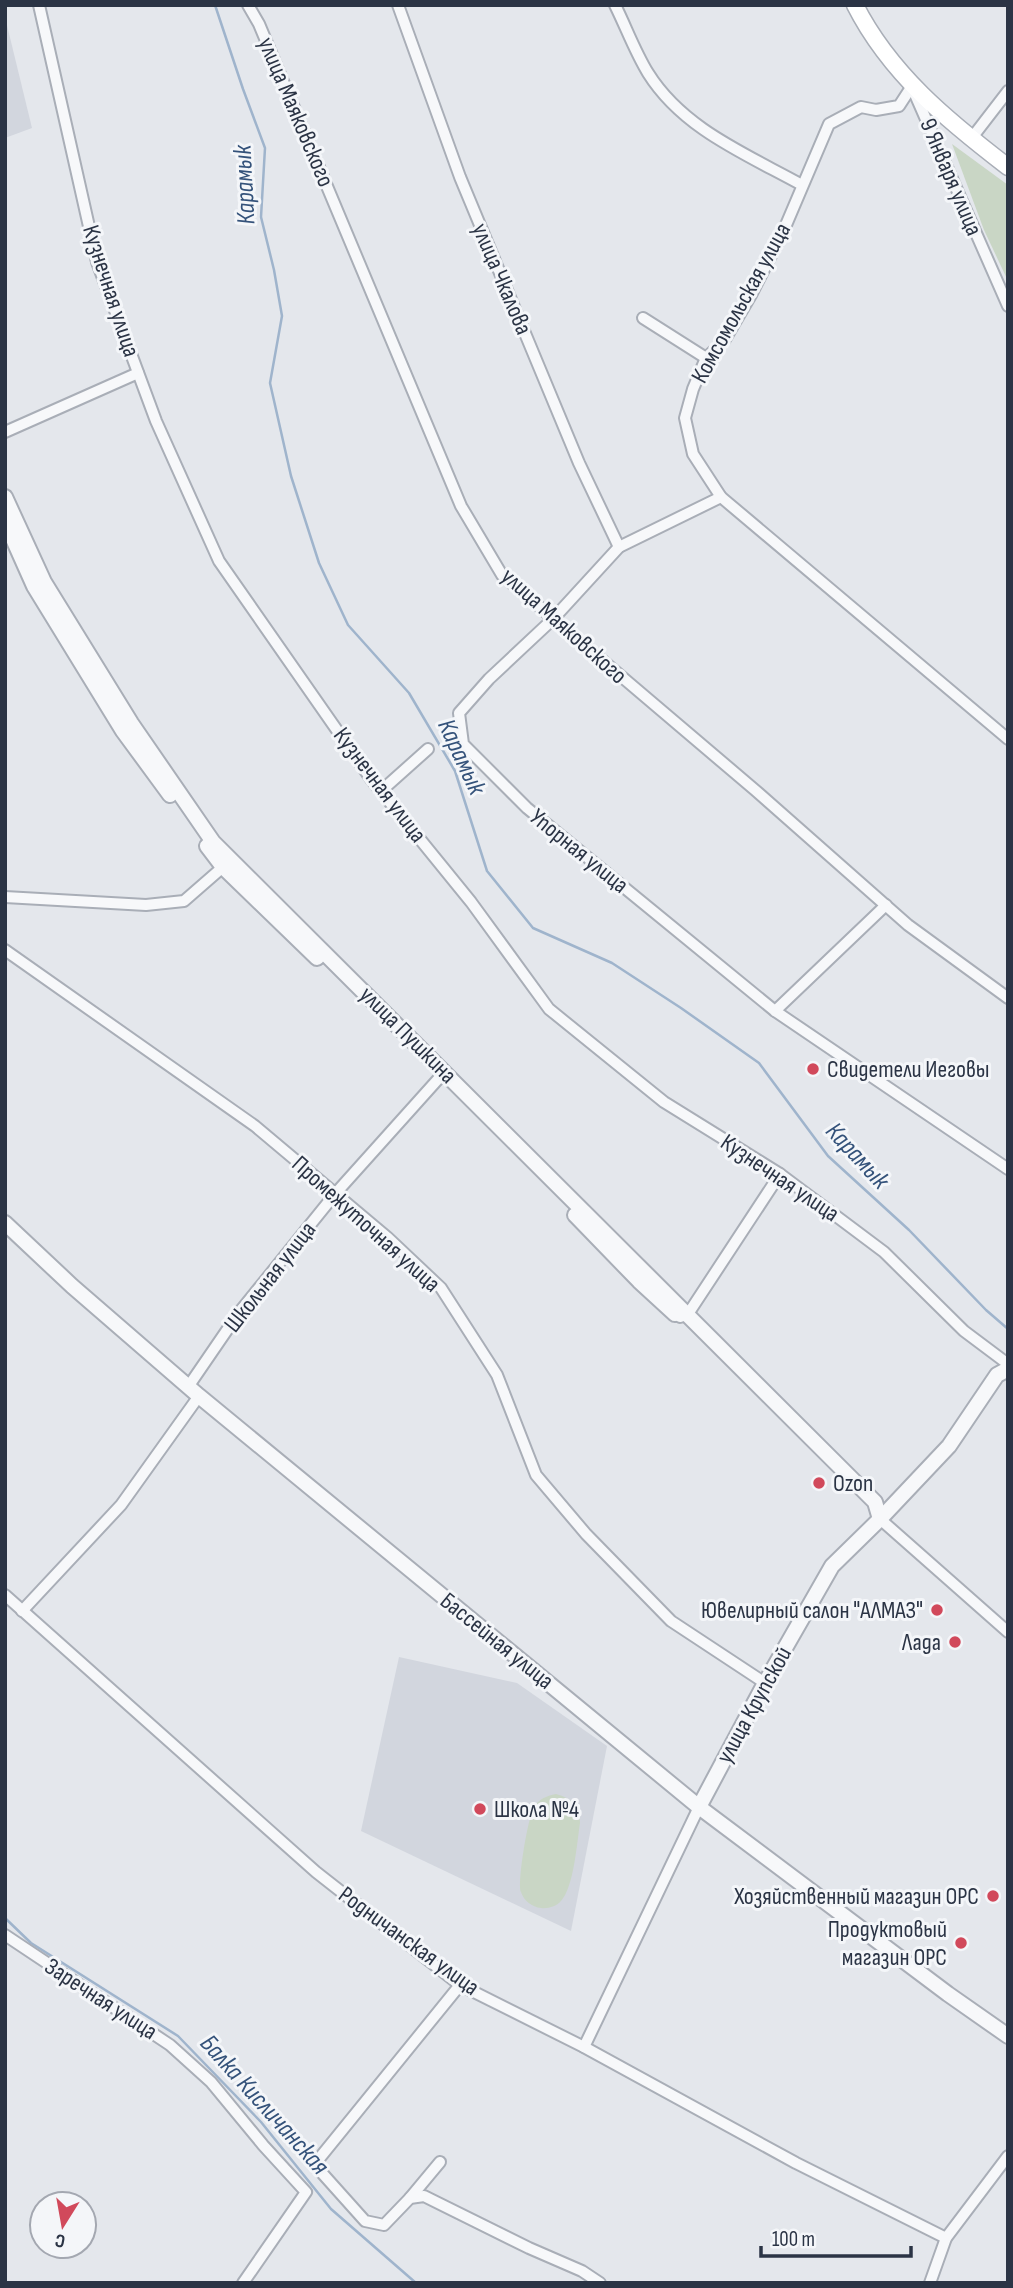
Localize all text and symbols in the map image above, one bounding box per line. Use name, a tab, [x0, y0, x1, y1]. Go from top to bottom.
street label: улица Маяковского	[251, 33, 341, 191]
street label: 9 Января улица	[913, 114, 989, 240]
water label: Карамык	[227, 143, 263, 226]
street label: Комсомольская улица	[685, 218, 797, 388]
street label: улица Чкалова	[466, 219, 538, 339]
street label: Кузнечная улица	[76, 221, 146, 361]
street label: улица Маяковского	[495, 562, 633, 690]
water label: Карамык	[430, 714, 492, 801]
street label: Кузнечная улица	[327, 722, 433, 848]
street label: Упорная улица	[524, 802, 634, 900]
street label: улица Пушкина	[353, 980, 463, 1090]
place label: Свидетели Иеговы	[827, 1055, 990, 1084]
marker: Свидетели Иеговы	[805, 1061, 821, 1077]
water label: Карамык	[819, 1116, 896, 1197]
street label: Кузнечная улица	[715, 1128, 845, 1228]
street label: Промежуточная улица	[286, 1150, 446, 1298]
street label: Школьная улица	[218, 1216, 322, 1338]
place label: Ozon	[833, 1469, 873, 1498]
marker: Ozon	[811, 1475, 827, 1491]
street label: Бассейная улица	[434, 1586, 560, 1696]
place label: Ювелирный салон "АЛМАЗ"	[701, 1596, 923, 1625]
marker: Ювелирный салон "АЛМАЗ"	[929, 1602, 945, 1618]
place label: Лада	[901, 1628, 941, 1657]
marker: Лада	[947, 1634, 963, 1650]
street label: улица Крупской	[710, 1642, 798, 1768]
place label: Школа №4	[494, 1795, 579, 1824]
marker: Школа №4	[472, 1801, 488, 1817]
street label: Родничанская улица	[333, 1880, 485, 2002]
place label: Хозяйственный магазин ОРС	[733, 1882, 979, 1911]
marker: Хозяйственный магазин ОРС	[985, 1888, 1001, 1904]
place label: Продуктовый магазин ОРС	[828, 1915, 947, 1972]
marker: Продуктовый магазин ОРС	[953, 1935, 969, 1951]
street label: Заречная улица	[39, 1952, 163, 2046]
water label: Балка Кисличанская	[193, 2029, 335, 2181]
north arrow	[28, 2190, 98, 2260]
scale bar	[761, 2214, 912, 2258]
text: 100 m	[772, 2227, 815, 2252]
text: С	[53, 2228, 67, 2252]

